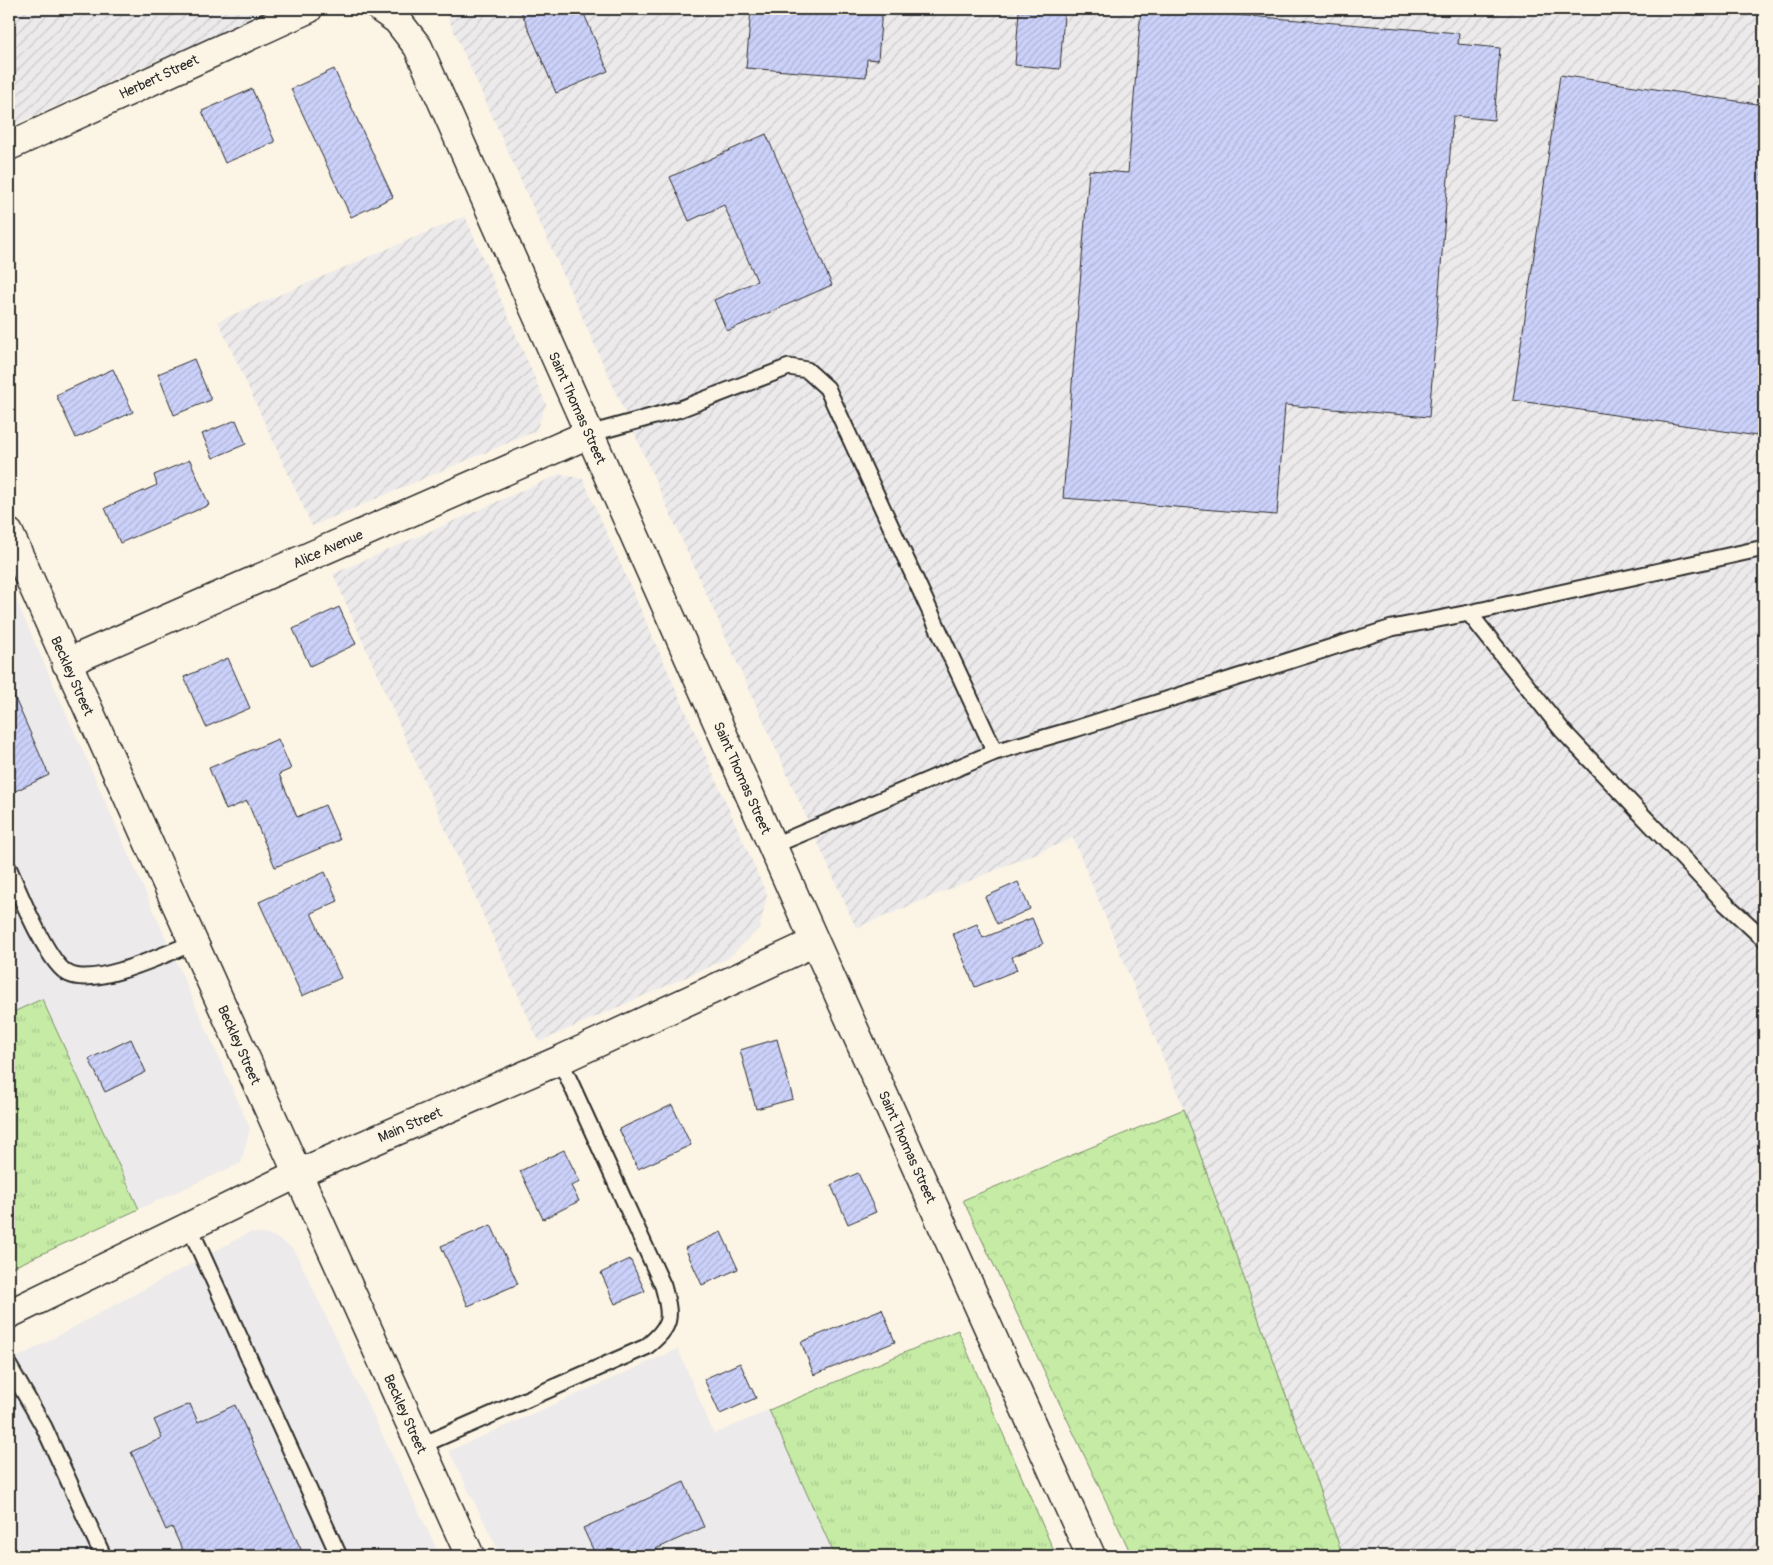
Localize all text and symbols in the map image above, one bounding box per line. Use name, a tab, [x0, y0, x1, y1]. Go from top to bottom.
street label: Herbert Street	[117, 51, 202, 103]
street label: Saint Thomas Street	[545, 349, 610, 467]
street label: Alice Avenue	[290, 526, 366, 572]
street label: Beckley Street	[47, 634, 97, 719]
street label: Saint Thomas Street	[710, 719, 775, 837]
street label: Beckley Street	[214, 1003, 264, 1088]
street label: Saint Thomas Street	[875, 1088, 940, 1206]
street label: Main Street	[375, 1104, 445, 1146]
street label: Beckley Street	[380, 1372, 430, 1457]

